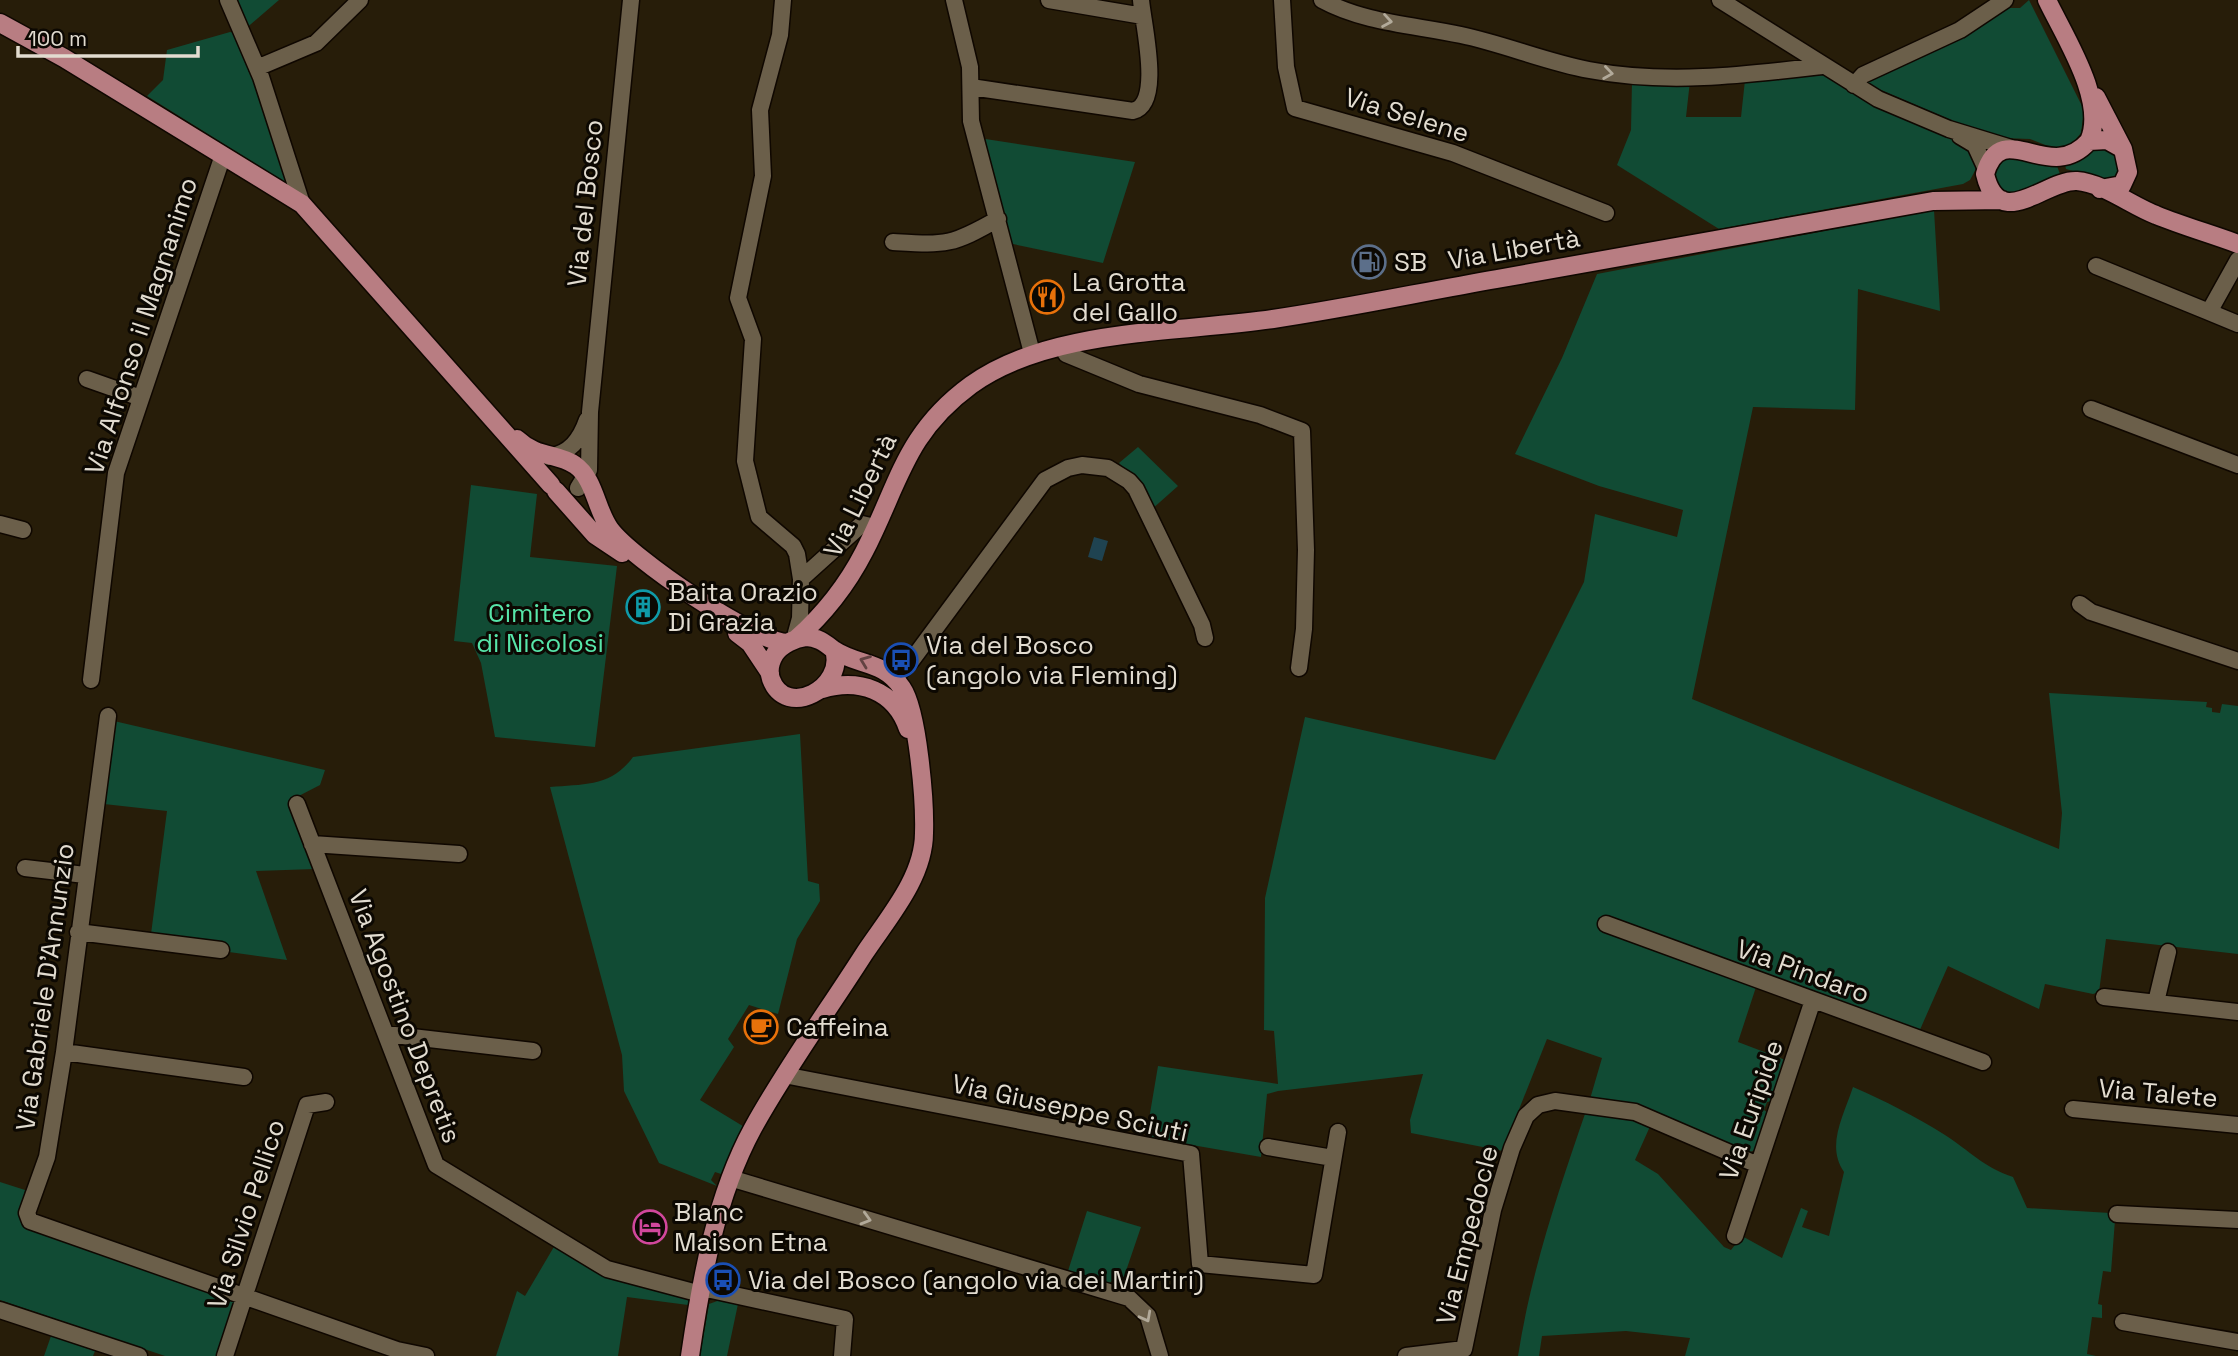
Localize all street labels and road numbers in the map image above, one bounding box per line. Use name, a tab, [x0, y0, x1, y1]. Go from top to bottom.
street label: Via Selene	[1341, 80, 1473, 150]
street label: Via del Bosco	[559, 118, 611, 288]
street label: Via Alfonso il Magnanimo	[77, 173, 205, 479]
street label: Via Libertà	[1445, 221, 1583, 277]
street label: Via Libertà	[815, 428, 905, 562]
street label: Via Gabriele D'Annunzio	[8, 841, 82, 1133]
street label: Via Agostino Depretis	[341, 884, 469, 1148]
street label: Via Pindaro	[1732, 931, 1874, 1011]
street label: Via Euripide	[1711, 1035, 1791, 1185]
street label: Via Giuseppe Sciuti	[949, 1066, 1191, 1150]
street label: Via Talete	[2097, 1071, 2219, 1115]
street label: Via Silvio Pellico	[199, 1115, 293, 1313]
street label: Via Empedocle	[1428, 1142, 1506, 1328]

